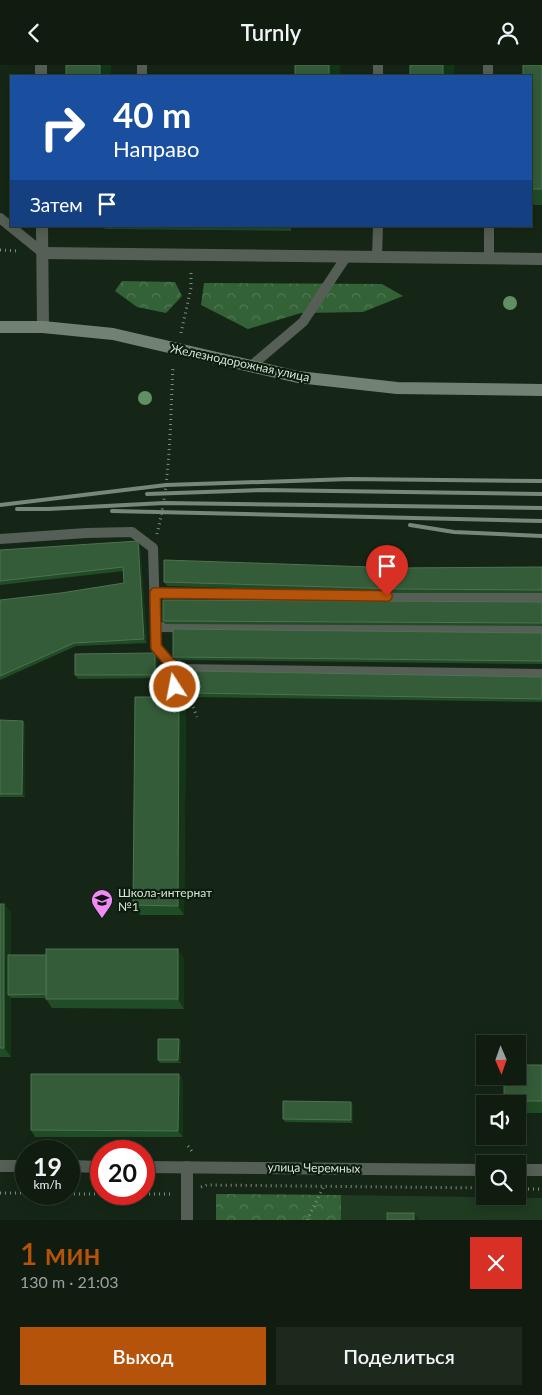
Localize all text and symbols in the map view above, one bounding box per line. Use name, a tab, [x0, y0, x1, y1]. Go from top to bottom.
icon: back	[20, 19, 48, 47]
text: Turnly	[241, 19, 301, 46]
icon: person	[494, 19, 522, 47]
text: 40 m	[113, 93, 191, 135]
icon: right	[30, 95, 95, 160]
text: Направо	[113, 135, 199, 162]
icon: arrive	[93, 190, 121, 218]
text: Затем	[30, 193, 83, 216]
street label: Железнодорожная улица	[169, 340, 311, 385]
pin	[366, 545, 408, 596]
icon: arrive	[373, 552, 401, 580]
position arrow	[148, 660, 200, 712]
place label: Школа-интернат №1	[118, 885, 212, 914]
school or university icon: Школа-интернат №1	[90, 888, 114, 919]
north arrow	[476, 1035, 526, 1085]
map controls	[476, 1035, 526, 1205]
button: sound	[476, 1095, 526, 1145]
speed limit sign: 20	[90, 1140, 155, 1205]
text: 19	[33, 1151, 62, 1181]
button: search	[476, 1155, 526, 1205]
street label: улица Черемных	[267, 1159, 361, 1176]
text: km/h	[33, 1177, 62, 1192]
text: 1 мин	[20, 1235, 101, 1271]
button: close	[470, 1237, 522, 1289]
text: 130 m · 21:03	[20, 1272, 119, 1291]
button: Выход	[20, 1327, 266, 1385]
button: Поделиться	[276, 1327, 522, 1385]

